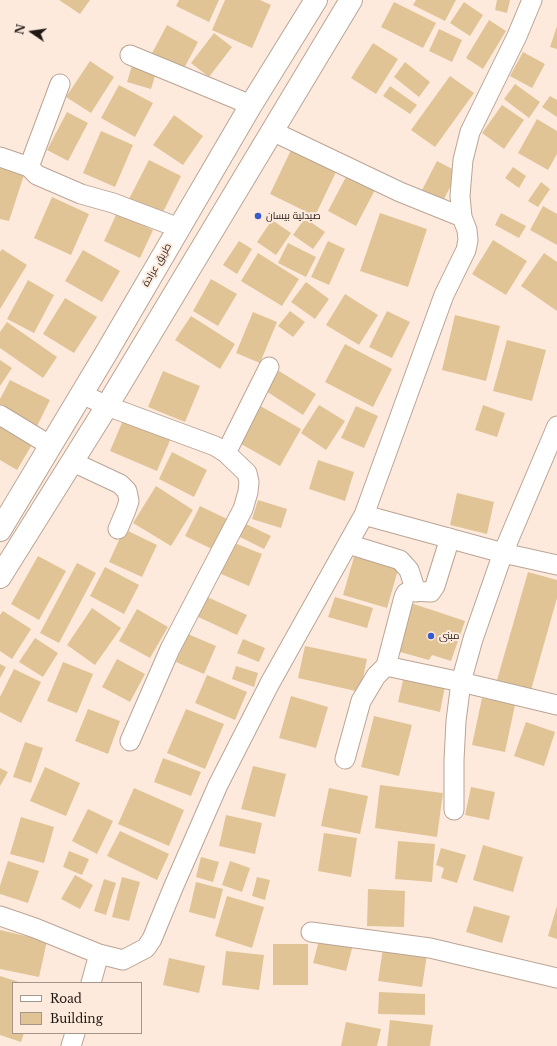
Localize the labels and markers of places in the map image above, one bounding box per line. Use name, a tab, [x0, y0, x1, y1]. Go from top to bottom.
place label: صيدلية بيسان	[266, 210, 321, 222]
marker: صيدلية بيسان	[253, 211, 263, 221]
place label: مبنى	[439, 630, 459, 642]
marker: مبنى	[426, 631, 436, 641]

